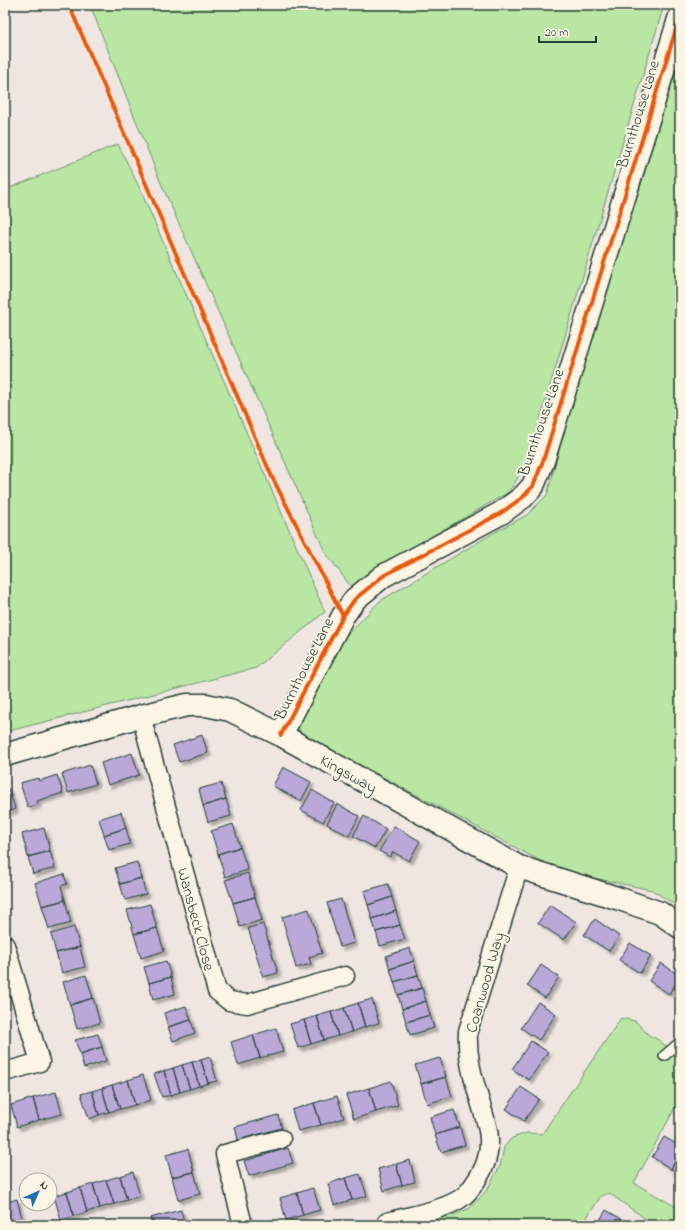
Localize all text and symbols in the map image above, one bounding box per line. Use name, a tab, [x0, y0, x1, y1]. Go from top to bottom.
scale bar	[539, 18, 596, 44]
text: 20 m	[545, 24, 568, 42]
street label: Burnthouse Lane	[611, 57, 667, 173]
street label: Burnthouse Lane	[512, 365, 572, 480]
street label: Burnthouse Lane	[268, 613, 341, 725]
street label: Kingsway	[315, 749, 381, 800]
street label: Wansbeck Close	[170, 865, 221, 975]
street label: Coanwood Way	[460, 929, 512, 1036]
north arrow	[18, 1172, 58, 1212]
text: N	[36, 1177, 53, 1194]

